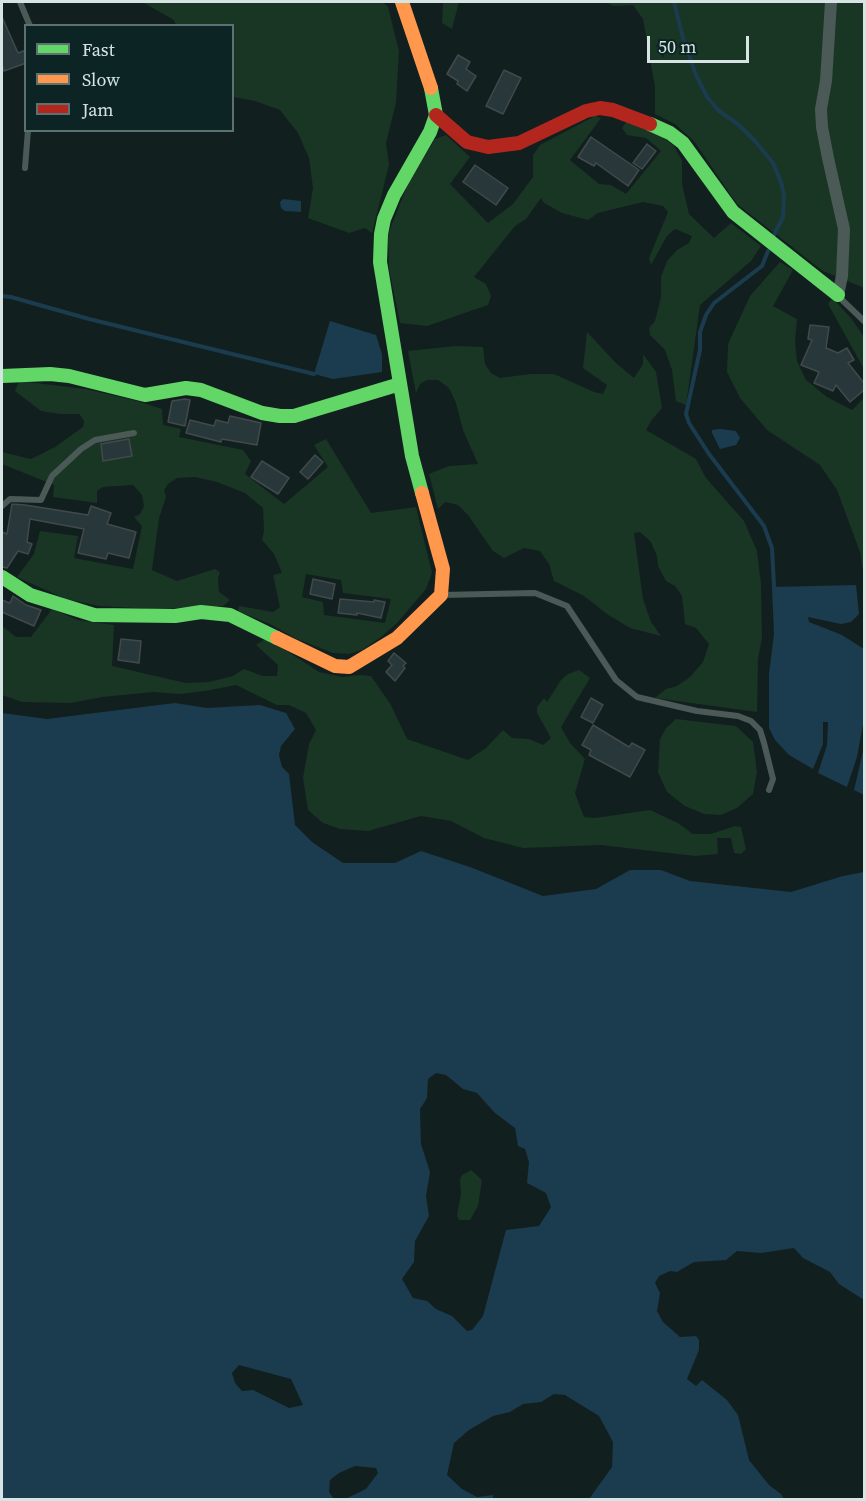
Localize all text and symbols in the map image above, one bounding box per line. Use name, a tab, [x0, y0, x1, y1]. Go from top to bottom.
legend	[24, 24, 234, 132]
scale bar	[650, 24, 752, 62]
text: 50 m	[658, 34, 696, 59]
text: Fast	[82, 37, 115, 62]
text: Slow	[82, 67, 120, 92]
text: Jam	[82, 97, 114, 122]

